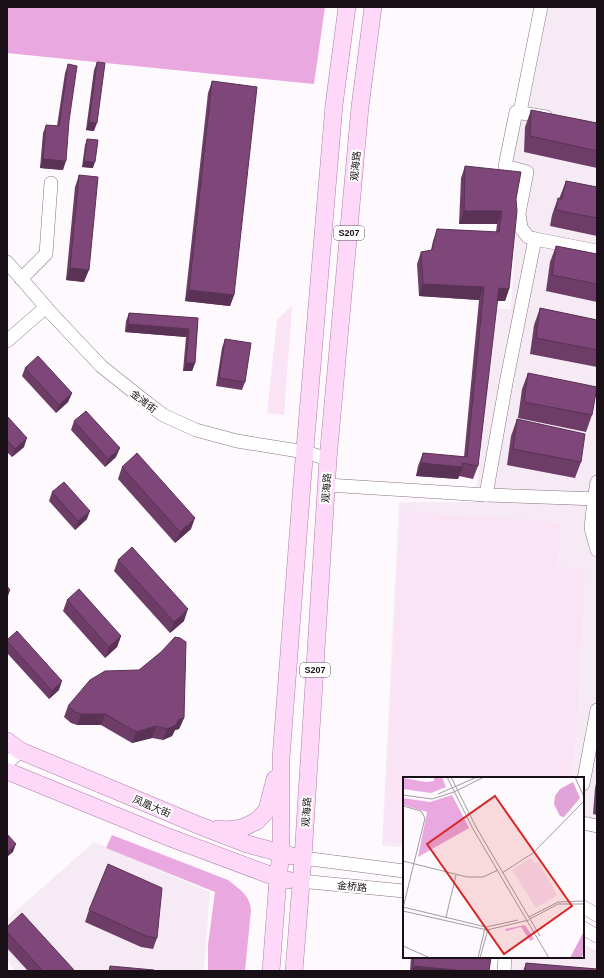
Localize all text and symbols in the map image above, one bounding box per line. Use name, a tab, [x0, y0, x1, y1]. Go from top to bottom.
street label: 观海路	[349, 151, 362, 181]
road number: S207	[334, 226, 364, 240]
street label: 金滩街	[128, 388, 159, 415]
street label: 观海路	[320, 473, 333, 503]
road number: S207	[300, 663, 330, 677]
inset map	[403, 777, 584, 958]
street label: 凤凰大街	[131, 794, 172, 819]
street label: 观海路	[300, 797, 313, 827]
street label: 金桥路	[337, 880, 367, 893]

